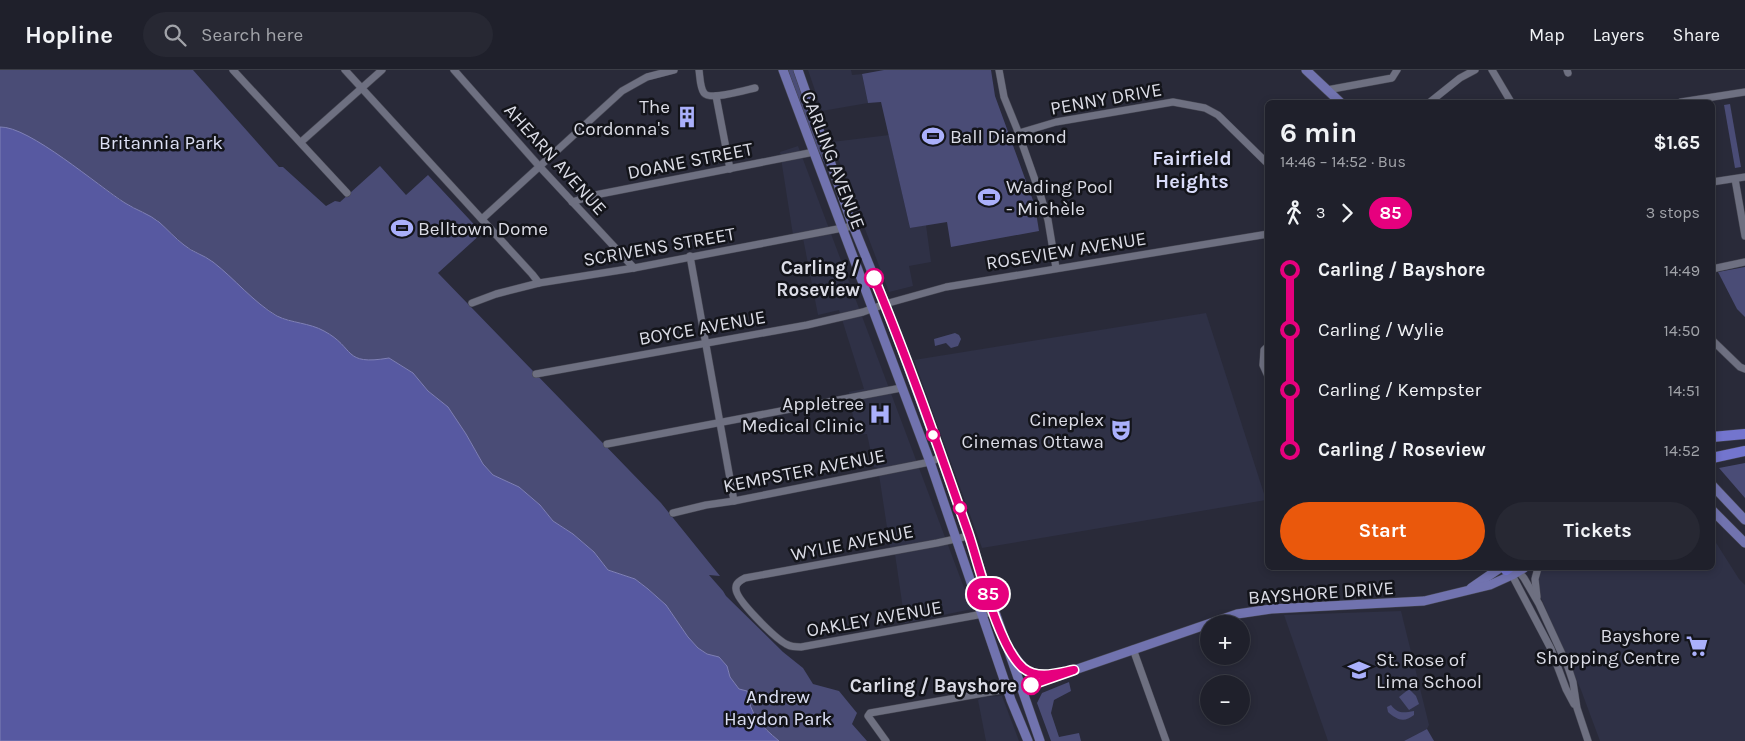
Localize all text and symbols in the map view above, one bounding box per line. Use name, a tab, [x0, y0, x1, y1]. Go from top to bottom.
search box	[143, 12, 493, 57]
text: Hopline	[25, 21, 113, 49]
icon: search	[161, 21, 189, 49]
text: Search here	[201, 24, 303, 46]
text: Map	[1529, 24, 1565, 46]
text: Layers	[1593, 24, 1645, 46]
text: Share	[1673, 24, 1720, 46]
street label: PENNY DRIVE	[1049, 78, 1164, 120]
street label: CARLING AVENUE	[797, 88, 869, 232]
place label: The Cordonna's	[574, 96, 670, 140]
street label: AHEARN AVENUE	[500, 99, 611, 220]
building icon: The Cordonna's	[674, 104, 700, 130]
text: 6 min	[1280, 116, 1357, 149]
sports icon: Ball Diamond	[920, 123, 946, 149]
place label: Ball Diamond	[950, 126, 1067, 148]
park label: Britannia Park	[99, 132, 223, 154]
text: $1.65	[1653, 132, 1700, 154]
street label: DOANE STREET	[626, 138, 755, 184]
district label: Fairfield Heights	[1152, 147, 1232, 193]
text: 14:46 – 14:52 · Bus	[1280, 152, 1406, 171]
place label: Wading Pool - Michèle	[1006, 176, 1113, 220]
sports icon: Wading Pool - Michèle	[976, 184, 1002, 210]
icon: walk	[1280, 199, 1308, 227]
icon: forward	[1333, 199, 1361, 227]
text: 85	[1379, 202, 1402, 224]
text: 3	[1316, 203, 1325, 222]
text: 3 stops	[1646, 203, 1700, 222]
sports icon: Belltown Dome	[389, 215, 415, 241]
place label: Belltown Dome	[418, 218, 548, 240]
street label: SCRIVENS STREET	[581, 223, 737, 271]
street label: ROSEVIEW AVENUE	[984, 227, 1148, 275]
place label: Carling / Roseview	[776, 257, 861, 301]
text: Carling / Bayshore	[1318, 259, 1485, 281]
text: 14:49	[1664, 261, 1700, 280]
marker: Carling / Roseview	[864, 268, 884, 288]
street label: BOYCE AVENUE	[637, 306, 767, 350]
text: Carling / Wylie	[1318, 319, 1444, 341]
text: 14:50	[1664, 321, 1700, 340]
text: Carling / Kempster	[1318, 379, 1481, 401]
text: 14:51	[1668, 381, 1700, 400]
place label: Appletree Medical Clinic	[742, 393, 864, 437]
hospital icon: Appletree Medical Clinic	[867, 401, 893, 427]
place label: Cineplex Cinemas Ottawa	[961, 409, 1104, 453]
theatre icon: Cineplex Cinemas Ottawa	[1108, 417, 1134, 443]
unlabelled marker	[926, 428, 940, 442]
text: Carling / Roseview	[1318, 439, 1486, 461]
text: 14:52	[1664, 441, 1700, 460]
street label: KEMPSTER AVENUE	[721, 444, 887, 497]
unlabelled marker	[953, 501, 967, 515]
button: Start	[1280, 502, 1485, 560]
button: Tickets	[1495, 502, 1700, 560]
street label: WYLIE AVENUE	[789, 520, 915, 566]
street label: BAYSHORE DRIVE	[1247, 577, 1395, 609]
line badge: 85	[966, 578, 1010, 610]
text: 85	[977, 583, 999, 605]
street label: OAKLEY AVENUE	[805, 596, 944, 642]
map controls	[1200, 615, 1250, 725]
button: +	[1200, 615, 1250, 665]
place label: Bayshore Shopping Centre	[1535, 625, 1680, 669]
supermarket icon: Bayshore Shopping Centre	[1684, 633, 1710, 659]
place label: St. Rose of Lima School	[1376, 649, 1482, 693]
school or university icon: St. Rose of Lima School	[1346, 657, 1372, 683]
place label: Carling / Bayshore	[850, 675, 1017, 697]
marker: Carling / Bayshore	[1021, 675, 1041, 695]
button: −	[1200, 675, 1250, 725]
park label: Andrew Haydon Park	[724, 686, 832, 730]

